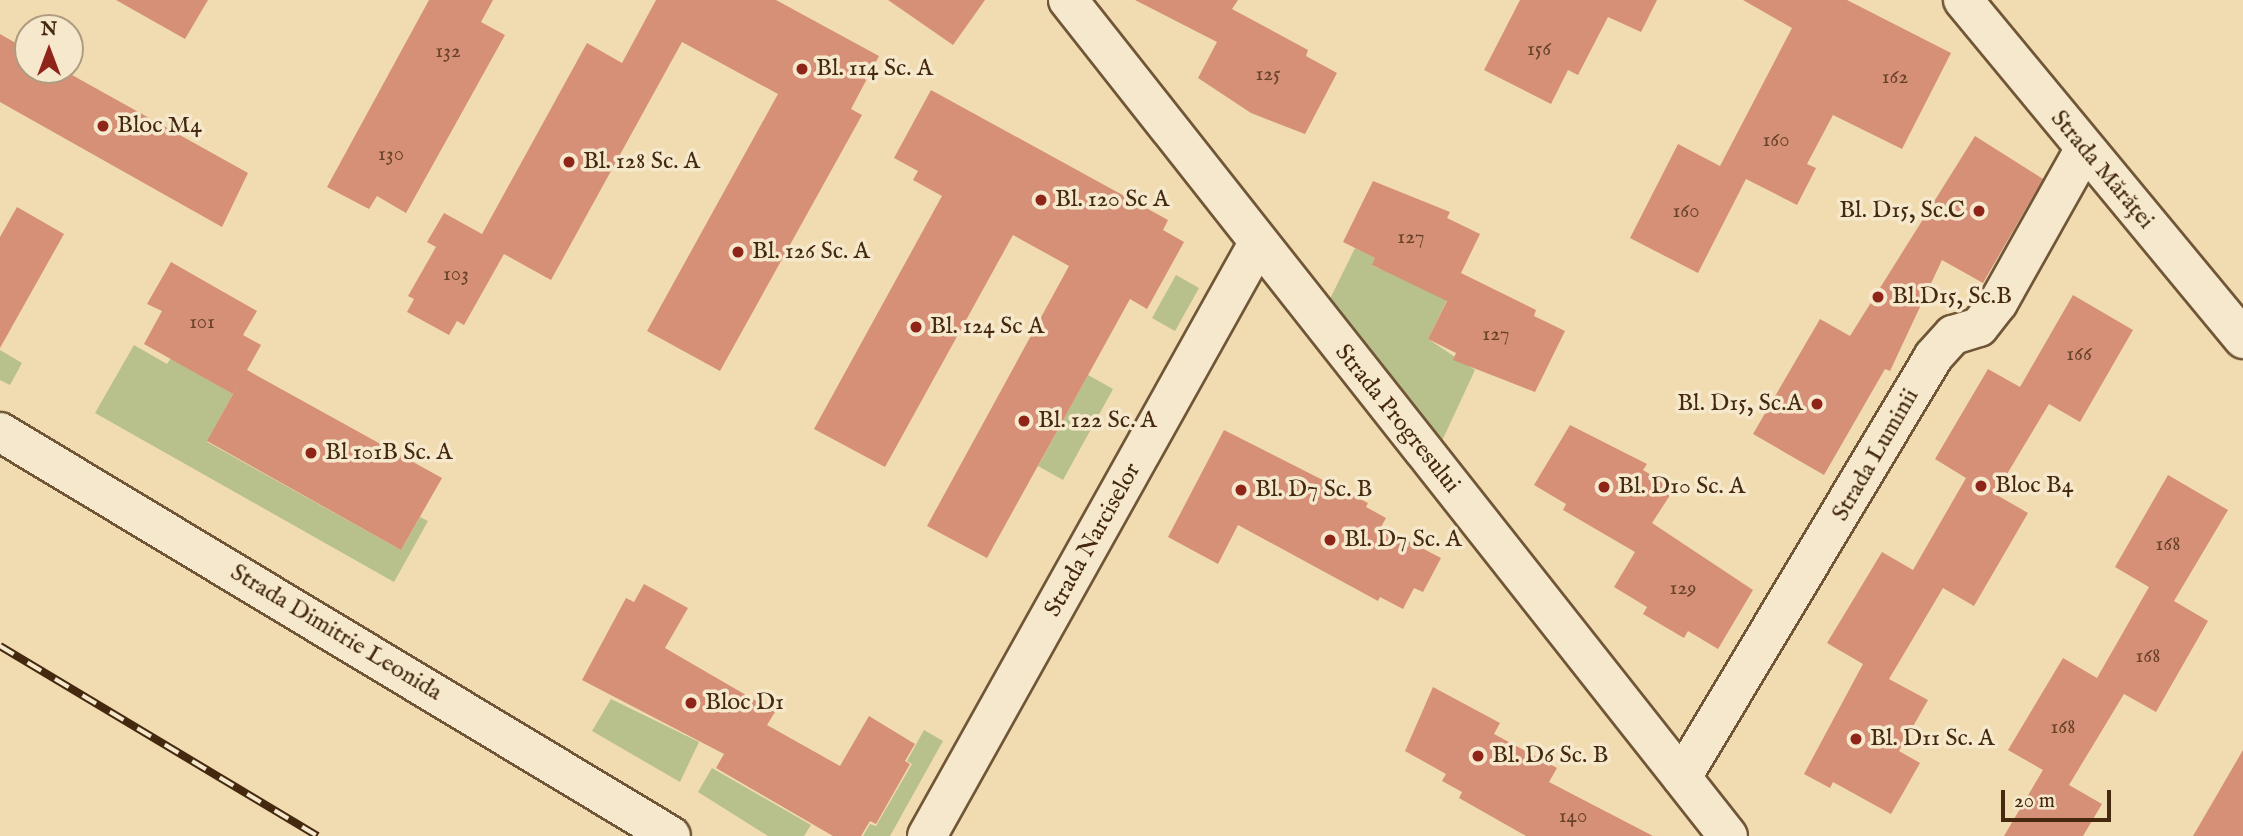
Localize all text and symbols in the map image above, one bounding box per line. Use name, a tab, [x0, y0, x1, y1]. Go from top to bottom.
north arrow	[14, 14, 84, 84]
text: N	[41, 18, 57, 42]
house number: 156	[1527, 37, 1551, 63]
house number: 132	[435, 39, 461, 65]
place label: Bl. 114 Sc. A	[816, 55, 933, 83]
marker: Bl. 114 Sc. A	[794, 61, 810, 77]
house number: 125	[1255, 62, 1281, 88]
house number: 162	[1882, 65, 1908, 91]
street label: Strada Mărăței	[2044, 105, 2160, 235]
place label: Bloc M4	[117, 112, 202, 140]
marker: Bloc M4	[95, 118, 111, 134]
house number: 160	[1763, 128, 1789, 154]
house number: 130	[378, 142, 404, 168]
place label: Bl. 128 Sc. A	[583, 148, 700, 176]
marker: Bl. 128 Sc. A	[561, 154, 577, 170]
place label: Bl. 120 Sc A	[1055, 186, 1169, 214]
marker: Bl. 120 Sc A	[1033, 192, 1049, 208]
place label: Bl. D15, Sc.C	[1839, 197, 1965, 225]
house number: 160	[1673, 199, 1699, 225]
marker: Bl. D15, Sc.C	[1971, 203, 1987, 219]
house number: 127	[1397, 225, 1425, 251]
place label: Bl. 126 Sc. A	[752, 238, 870, 266]
marker: Bl. 126 Sc. A	[730, 244, 746, 260]
house number: 103	[443, 262, 469, 288]
place label: Bl.D15, Sc.B	[1892, 283, 2012, 311]
marker: Bl.D15, Sc.B	[1870, 289, 1886, 305]
house number: 101	[189, 310, 215, 336]
place label: Bl. 124 Sc A	[930, 313, 1044, 341]
marker: Bl. 124 Sc A	[908, 319, 924, 335]
house number: 127	[1482, 322, 1510, 348]
street label: Strada Progresului	[1328, 339, 1466, 499]
house number: 166	[2066, 342, 2092, 368]
street label: Strada Luminii	[1826, 384, 1926, 526]
place label: Bl. D15, Sc.A	[1677, 390, 1803, 418]
marker: Bl. D15, Sc.A	[1809, 396, 1825, 412]
place label: Bl. 122 Sc. A	[1038, 407, 1157, 435]
marker: Bl. 122 Sc. A	[1016, 413, 1032, 429]
place label: Bl 101B Sc. A	[325, 439, 452, 467]
marker: Bl 101B Sc. A	[303, 445, 319, 461]
street label: Strada Narciselor	[1039, 458, 1147, 622]
place label: Bloc B4	[1995, 472, 2073, 500]
place label: Bl. D10 Sc. A	[1618, 473, 1745, 501]
place label: Bl. D7 Sc. B	[1255, 476, 1372, 504]
marker: Bloc B4	[1973, 478, 1989, 494]
marker: Bl. D10 Sc. A	[1596, 479, 1612, 495]
marker: Bl. D7 Sc. B	[1233, 482, 1249, 498]
place label: Bl. D7 Sc. A	[1344, 526, 1462, 554]
marker: Bl. D7 Sc. A	[1322, 532, 1338, 548]
house number: 168	[2156, 532, 2180, 558]
street label: Strada Dimitrie Leonida	[225, 558, 447, 708]
house number: 129	[1670, 576, 1696, 602]
house number: 168	[2136, 644, 2160, 670]
place label: Bloc D1	[705, 689, 784, 717]
marker: Bloc D1	[683, 695, 699, 711]
house number: 168	[2051, 715, 2075, 741]
place label: Bl. D11 Sc. A	[1870, 725, 1994, 753]
marker: Bl. D11 Sc. A	[1848, 731, 1864, 747]
place label: Bl. D6 Sc. B	[1492, 742, 1608, 770]
marker: Bl. D6 Sc. B	[1470, 748, 1486, 764]
scale bar	[2005, 776, 2115, 820]
text: 20 m	[2014, 788, 2055, 815]
house number: 140	[1559, 804, 1587, 830]

